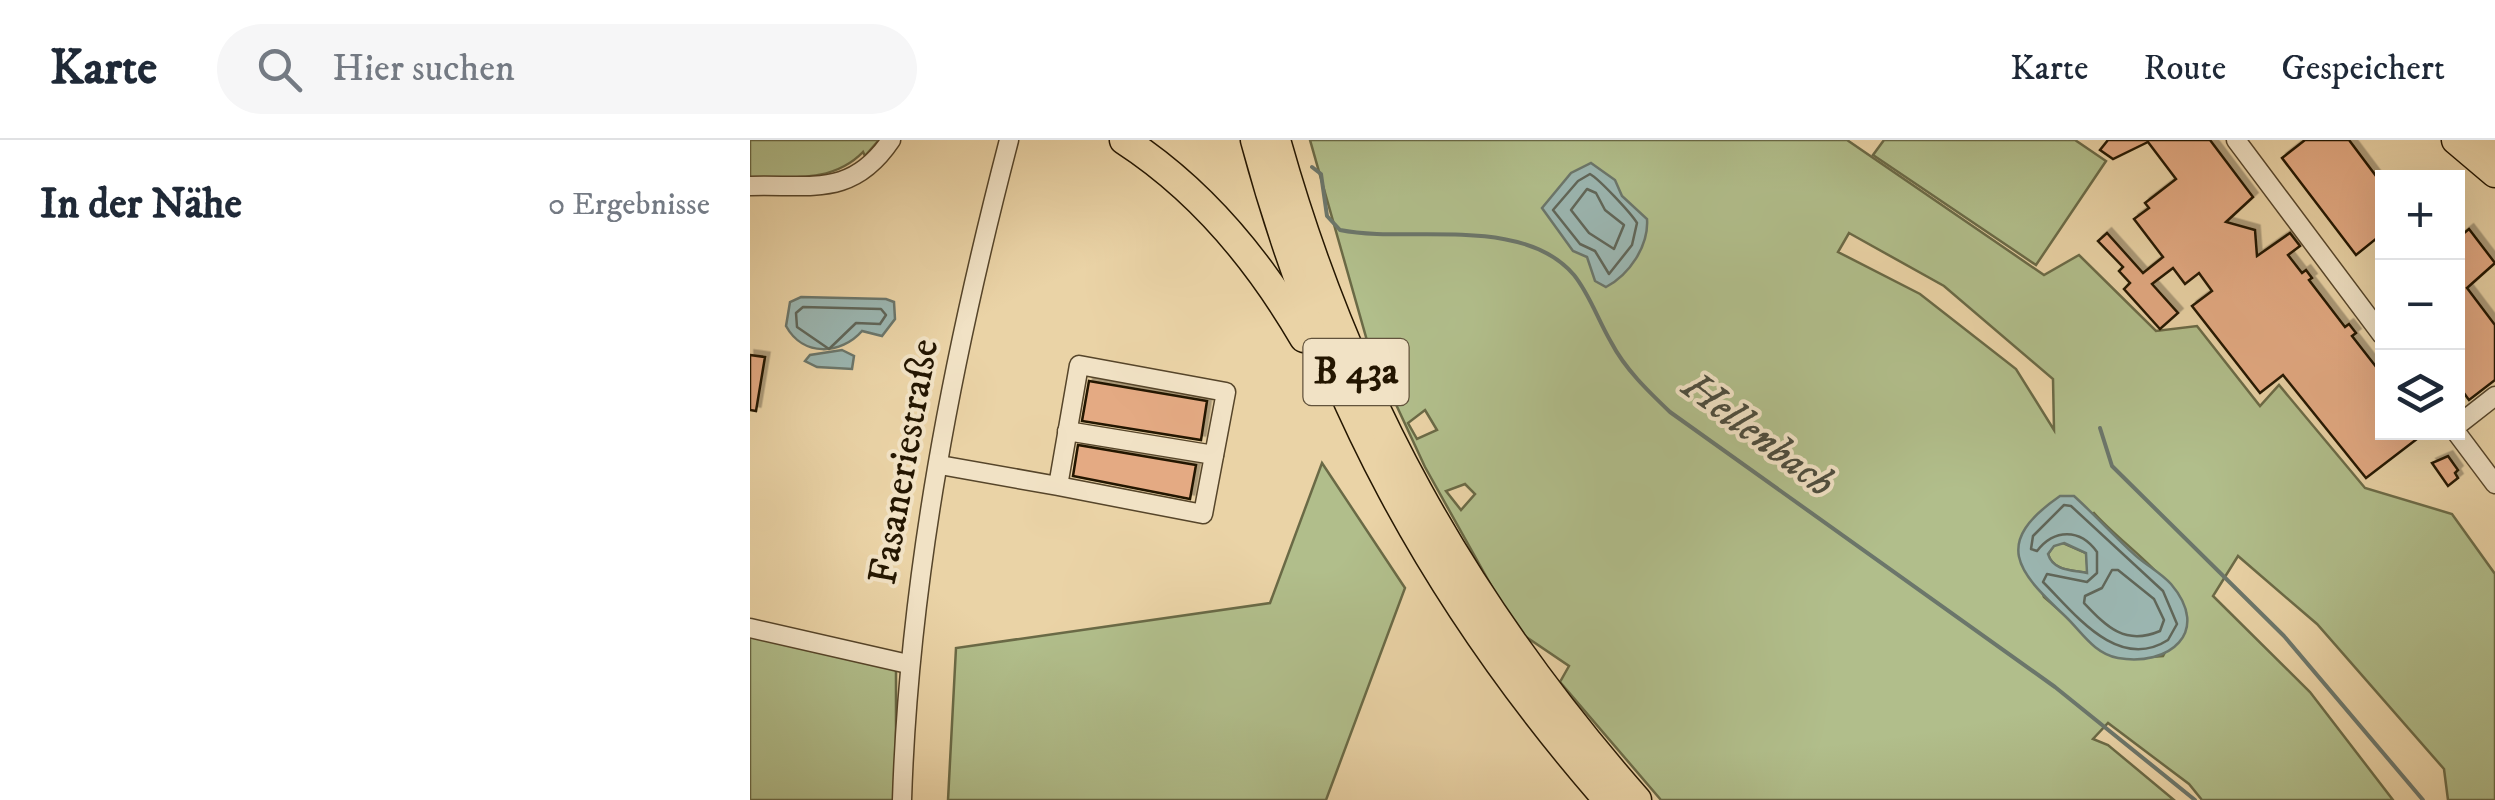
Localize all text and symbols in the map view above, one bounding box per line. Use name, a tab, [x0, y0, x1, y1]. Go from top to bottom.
search box	[217, 24, 917, 114]
text: Karte	[50, 39, 157, 99]
icon: search	[252, 42, 307, 97]
text: Hier suchen	[332, 45, 515, 93]
text: Karte	[2010, 47, 2088, 91]
text: Route	[2143, 47, 2226, 91]
text: Gespeichert	[2281, 47, 2445, 91]
map controls	[2375, 170, 2465, 440]
button: +	[2375, 170, 2465, 260]
text: In der Nähe	[40, 179, 242, 231]
text: 0 Ergebnisse	[548, 185, 710, 225]
button: −	[2375, 260, 2465, 350]
street label: Fasaneriestraße	[859, 335, 951, 589]
road number: B 43a	[1304, 339, 1408, 405]
button: layers	[2375, 350, 2465, 440]
water label: Hellenbach	[1671, 360, 1845, 509]

